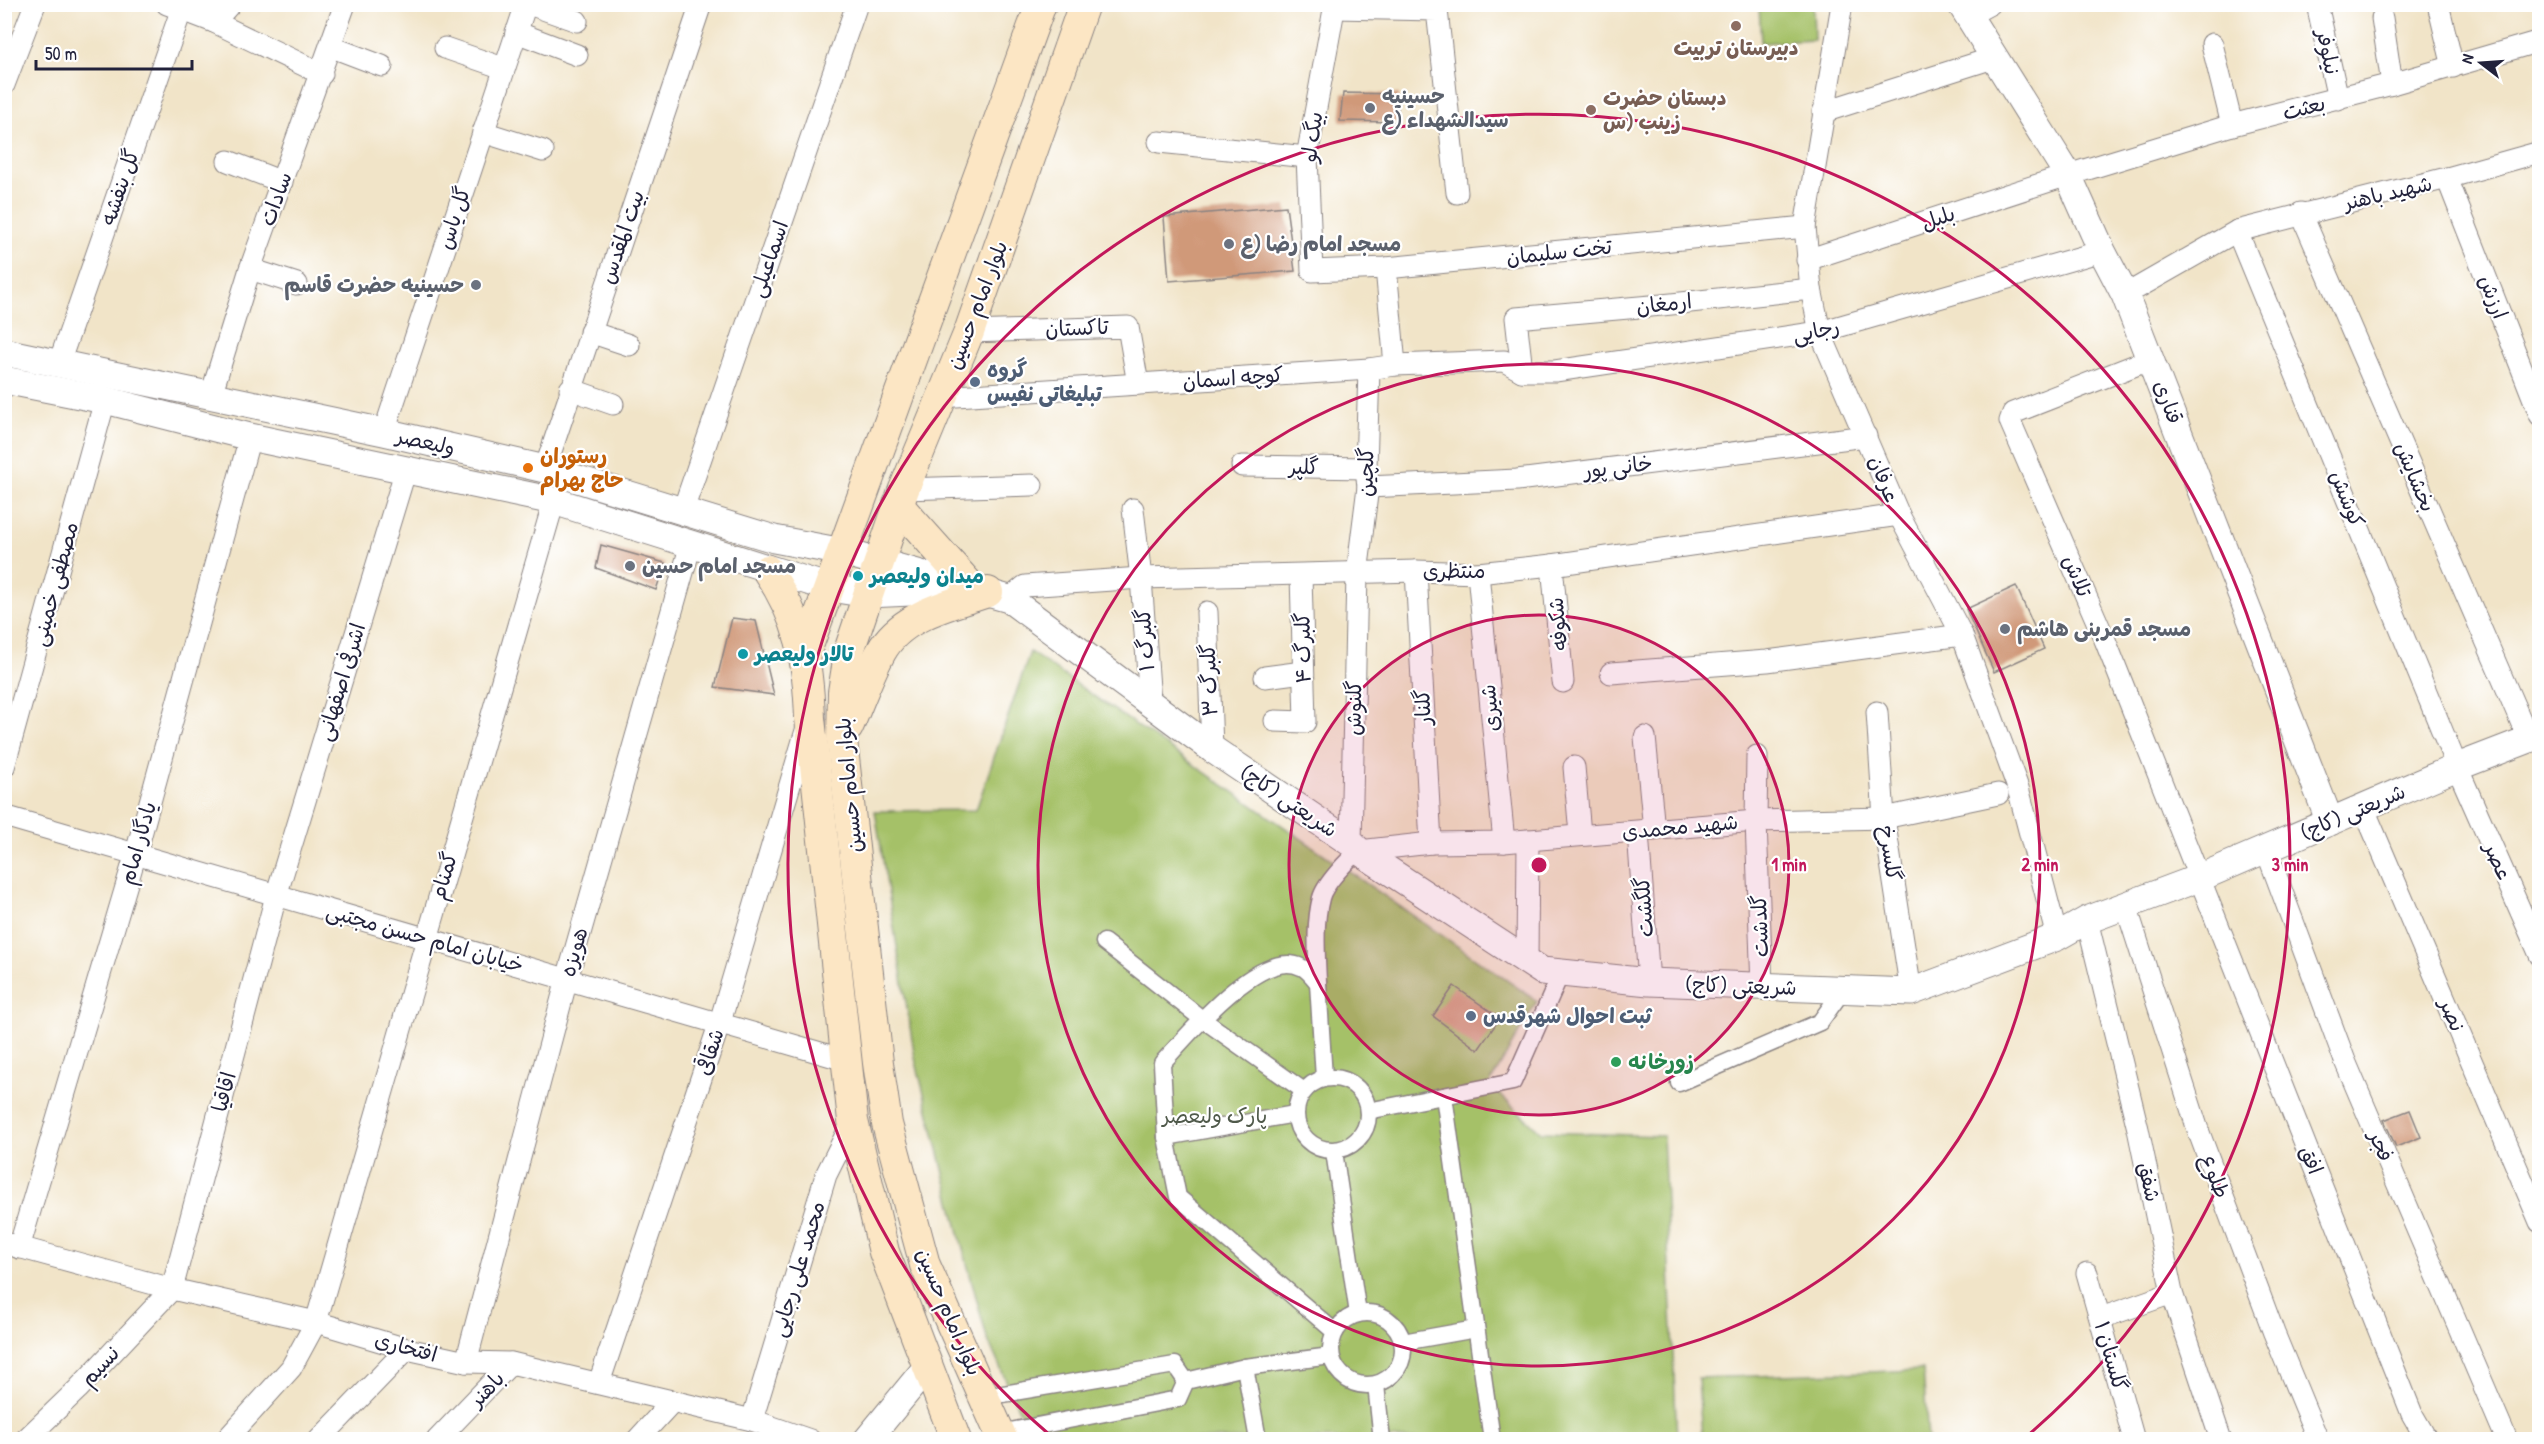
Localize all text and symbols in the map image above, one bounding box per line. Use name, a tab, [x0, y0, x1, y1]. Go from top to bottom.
marker: دبیرستان تربیت	[1729, 19, 1743, 33]
street label: نیلوفر	[2309, 25, 2347, 77]
scale bar	[36, 33, 192, 71]
place label: دبیرستان تربیت	[1673, 33, 1799, 62]
north arrow	[2451, 33, 2511, 93]
text: 50 m	[45, 41, 77, 66]
text: N	[2455, 51, 2479, 66]
place label: حسینیه سیدالشهداء (ع	[1382, 81, 1509, 135]
place label: دبستان حضرت زینب (س	[1603, 83, 1726, 136]
street label: بعثت	[2279, 88, 2328, 127]
marker: حسینیه سیدالشهداء (ع	[1363, 101, 1377, 115]
marker: دبستان حضرت زینب (س	[1584, 103, 1598, 117]
street label: بیگ لو	[1293, 110, 1329, 165]
street label: گل بنفشه	[93, 145, 146, 229]
street label: سادات	[252, 168, 299, 230]
street label: شهید باهنر	[2339, 168, 2435, 217]
street label: گل یاس	[430, 183, 477, 253]
street label: بیت المقدس	[592, 186, 651, 288]
street label: بلبل	[1917, 198, 1959, 237]
street label: اسماعیلی	[742, 217, 795, 301]
place label: مسجد امام رضا (ع	[1241, 229, 1401, 260]
street label: تخت سلیمان	[1505, 231, 1614, 271]
street label: بلوار امام حسین	[939, 236, 1016, 374]
marker: مسجد امام رضا (ع	[1222, 237, 1236, 251]
place label: حسینیه حضرت قاسم	[284, 270, 464, 301]
street label: ارزش	[2472, 271, 2515, 323]
marker: حسینیه حضرت قاسم	[469, 278, 483, 292]
street label: ارمغان	[1635, 286, 1693, 321]
street label: رجایی	[1790, 311, 1842, 350]
street label: تاکستان	[1045, 312, 1110, 343]
place label: گروه تبلیغاتی نفیس	[987, 355, 1103, 408]
street label: کوچه اسمان	[1181, 360, 1285, 396]
marker: گروه تبلیغاتی نفیس	[968, 375, 982, 389]
street label: قناری	[2147, 376, 2190, 428]
street label: ولیعصر	[392, 420, 458, 462]
street label: بخشایش	[2388, 437, 2443, 516]
place label: رستوران حاج بهرام	[540, 441, 624, 496]
street label: گلچین	[1351, 447, 1380, 497]
street label: خانی پور	[1580, 448, 1654, 485]
street label: عرفان	[1862, 451, 1907, 507]
street label: گلپر	[1287, 452, 1319, 481]
marker: رستوران حاج بهرام	[521, 461, 535, 475]
street label: کوشش	[2323, 466, 2372, 532]
street label: مصطفی خمینی	[24, 518, 85, 649]
street label: تلاش	[2056, 550, 2100, 602]
place label: مسجد امام حسین	[642, 551, 796, 582]
street label: منتظری	[1423, 556, 1485, 585]
marker: مسجد امام حسین	[623, 559, 637, 573]
place label: میدان ولیعصر	[868, 561, 984, 590]
marker: میدان ولیعصر	[851, 569, 865, 583]
street label: شکوفه	[1541, 596, 1574, 652]
street label: گلبرگ ۱	[1128, 607, 1161, 673]
street label: گلبرگ ۴	[1287, 612, 1318, 684]
place label: مسجد قمربنی هاشم	[2017, 614, 2191, 645]
street label: اشرفی اصفهانی	[309, 619, 372, 744]
marker: مسجد قمربنی هاشم	[1998, 622, 2012, 636]
place label: تالار ولیعصر	[753, 639, 854, 668]
street label: گلبرگ ۳	[1193, 643, 1224, 717]
marker: تالار ولیعصر	[736, 647, 750, 661]
street label: گلنوش	[1339, 680, 1368, 736]
street label: شیری	[1473, 683, 1506, 733]
street label: گلنار	[1407, 688, 1438, 728]
street label: بلوار امام حسین	[828, 716, 871, 854]
street label: شریعتی (کاج)	[1235, 757, 1344, 844]
street label: شریعتی (کاج)	[2296, 776, 2410, 847]
street label: یادگار امام	[112, 798, 165, 888]
street label: شهید محمدی	[1621, 807, 1739, 846]
street label: گلسرخ	[1872, 823, 1909, 883]
street label: عصر	[2477, 835, 2520, 884]
street label: گمنام	[423, 849, 466, 904]
text: 1 min	[1771, 852, 1807, 877]
text: 2 min	[2022, 852, 2058, 877]
text: 3 min	[2272, 852, 2308, 877]
centre of rings	[1529, 855, 1549, 875]
street label: گلگشت	[1627, 876, 1660, 938]
street label: گلدشت	[1744, 894, 1775, 958]
street label: خیابان امام حسن مجتبی	[323, 895, 527, 981]
street label: هویزه	[553, 924, 594, 980]
street label: شریعتی (کاج)	[1685, 969, 1797, 1002]
street label: نصر	[2432, 992, 2472, 1036]
place label: ثبت احوال شهرقدس	[1483, 1001, 1653, 1030]
marker: ثبت احوال شهرقدس	[1464, 1009, 1478, 1023]
street label: شقاقی	[688, 1025, 731, 1079]
place label: زورخانه	[1628, 1047, 1694, 1076]
marker: زورخانه	[1609, 1055, 1623, 1069]
street label: اقاقیا	[204, 1069, 243, 1115]
park label: پارک ولیعصر	[1161, 1101, 1267, 1130]
street label: فجر	[2361, 1124, 2401, 1166]
street label: افق	[2293, 1141, 2330, 1178]
street label: طلوع	[2193, 1150, 2237, 1202]
street label: شفق	[2131, 1159, 2168, 1204]
street label: محمد علی رجایی	[763, 1197, 832, 1340]
street label: بلوار امام حسین	[908, 1244, 989, 1381]
street label: گلستان ۱	[2088, 1318, 2135, 1394]
street label: افتخاری	[372, 1324, 441, 1369]
street label: نسیم	[73, 1339, 127, 1394]
street label: باهنر	[461, 1364, 511, 1414]

